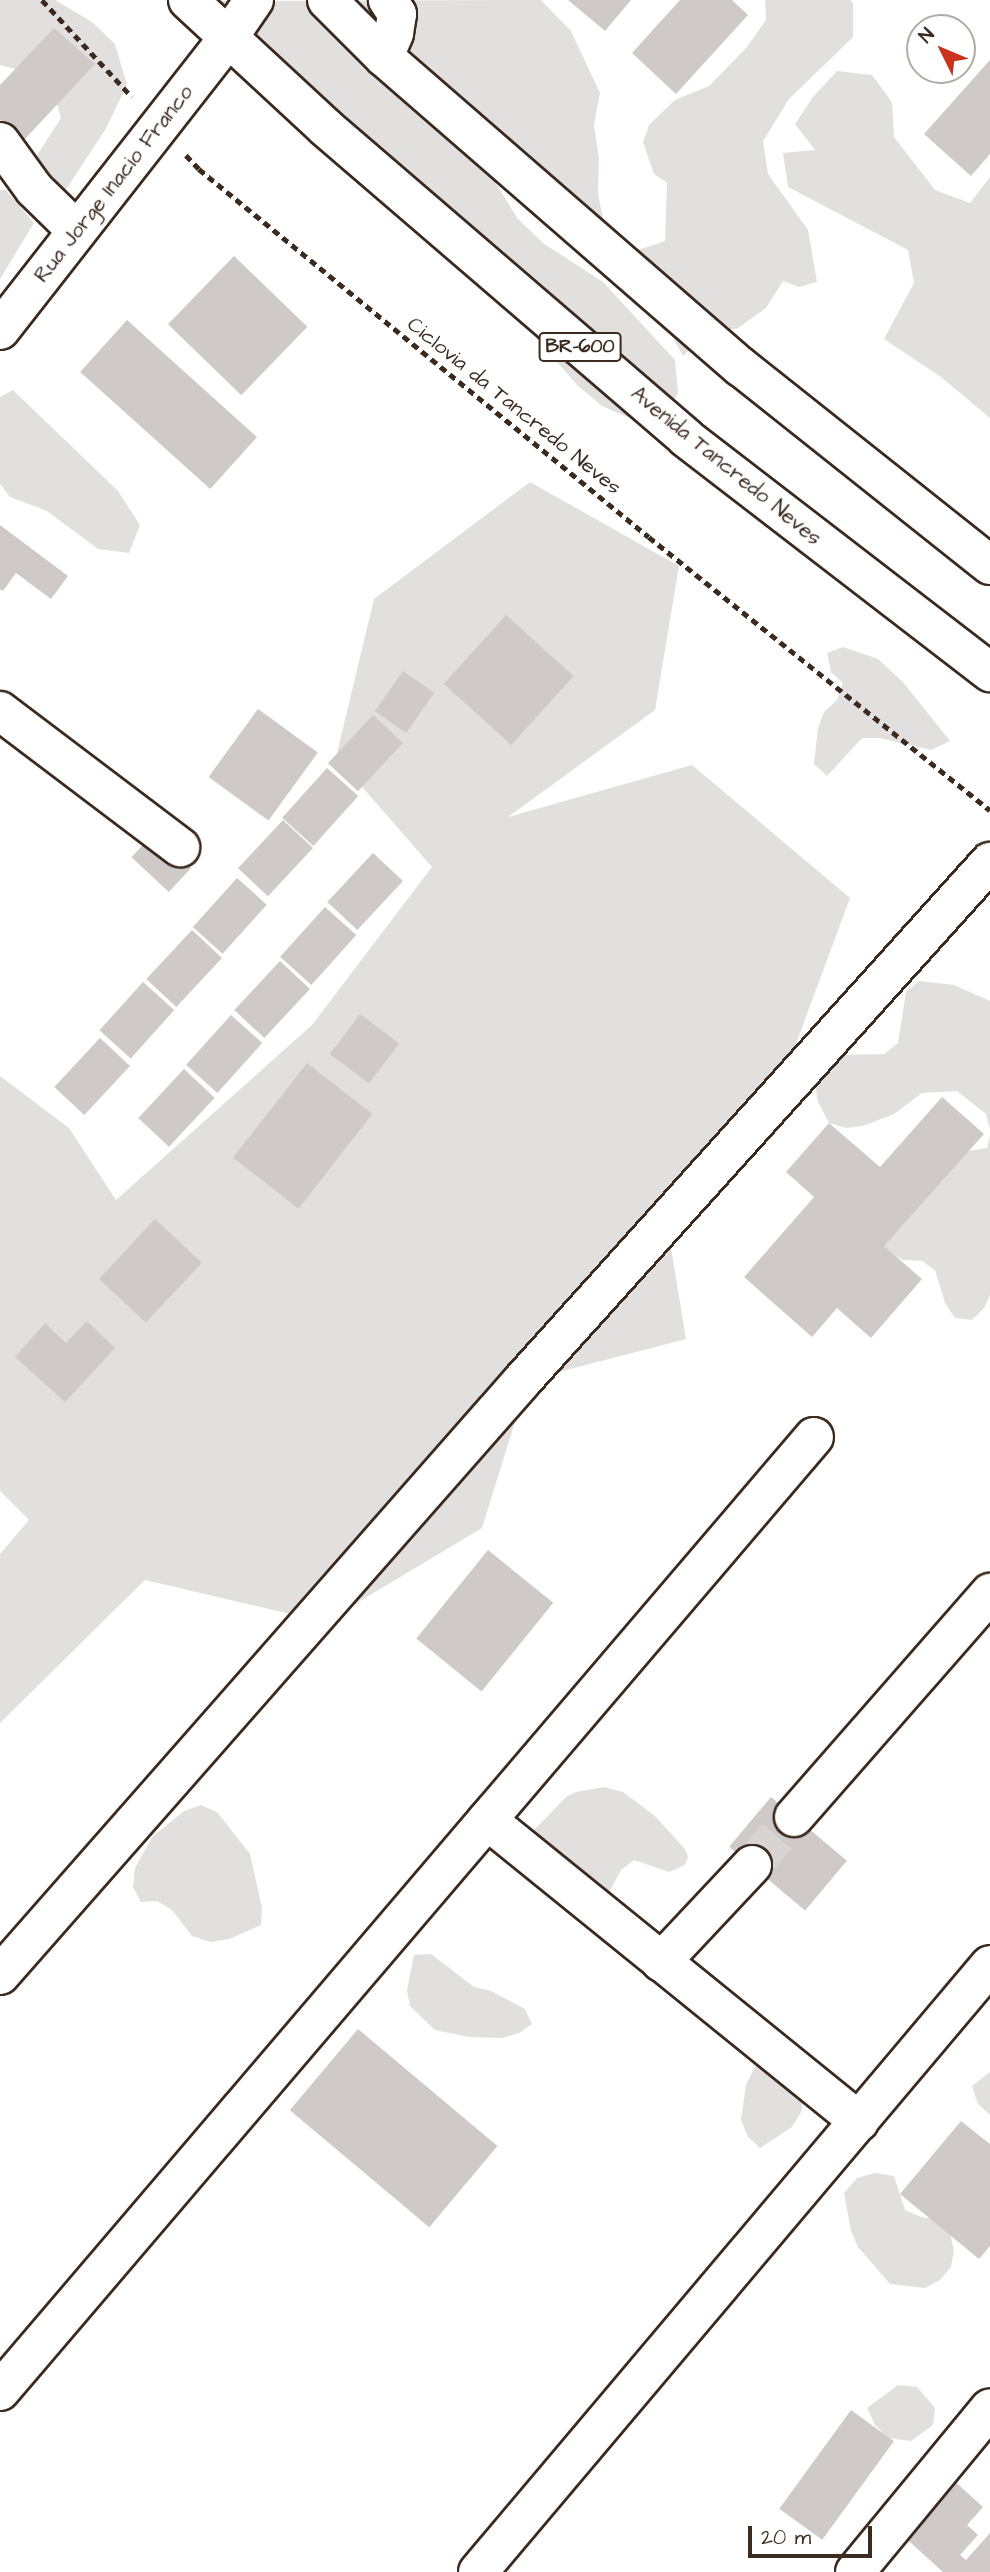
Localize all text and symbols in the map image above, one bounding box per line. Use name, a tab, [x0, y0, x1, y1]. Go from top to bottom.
north arrow	[906, 14, 976, 84]
text: N	[913, 22, 941, 49]
street label: Rua Jorge Inacio Franco	[29, 80, 199, 288]
street label: Ciclovia da Tancredo Neves	[402, 312, 626, 500]
road number: BR-600	[538, 332, 622, 362]
street label: Avenida Tancredo Neves	[626, 381, 826, 551]
scale bar	[752, 2512, 876, 2556]
text: 20 m	[761, 2523, 811, 2552]

